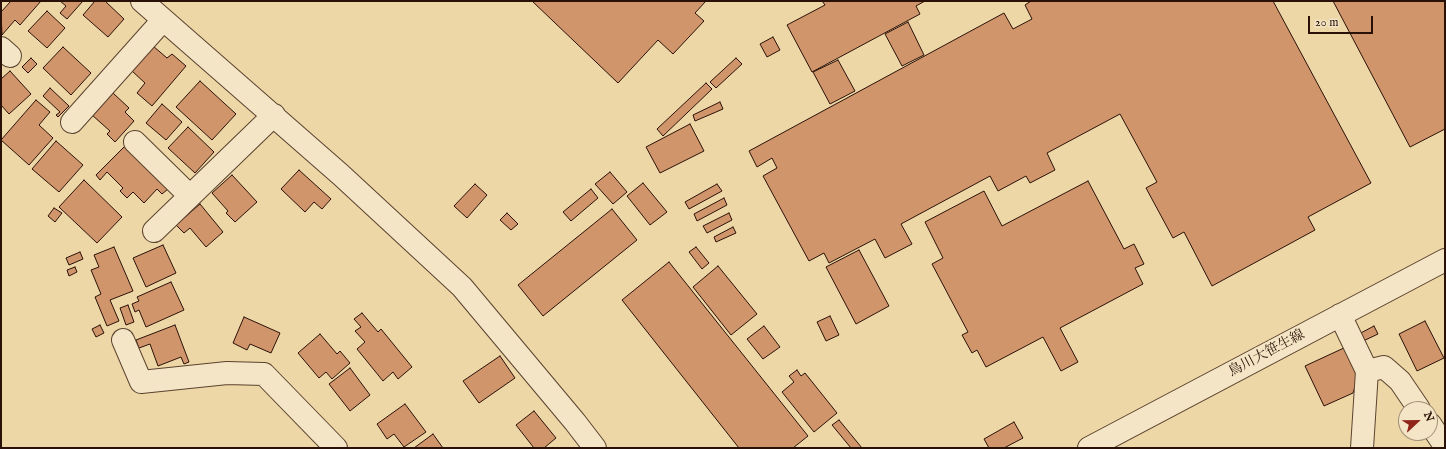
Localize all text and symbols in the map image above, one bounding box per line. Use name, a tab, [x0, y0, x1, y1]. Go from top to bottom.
scale bar	[1310, 8, 1375, 34]
text: 20 m	[1315, 15, 1338, 30]
street label: 鳥川大笹生線	[1226, 327, 1308, 381]
north arrow	[1398, 401, 1438, 441]
text: N	[1420, 410, 1436, 424]

